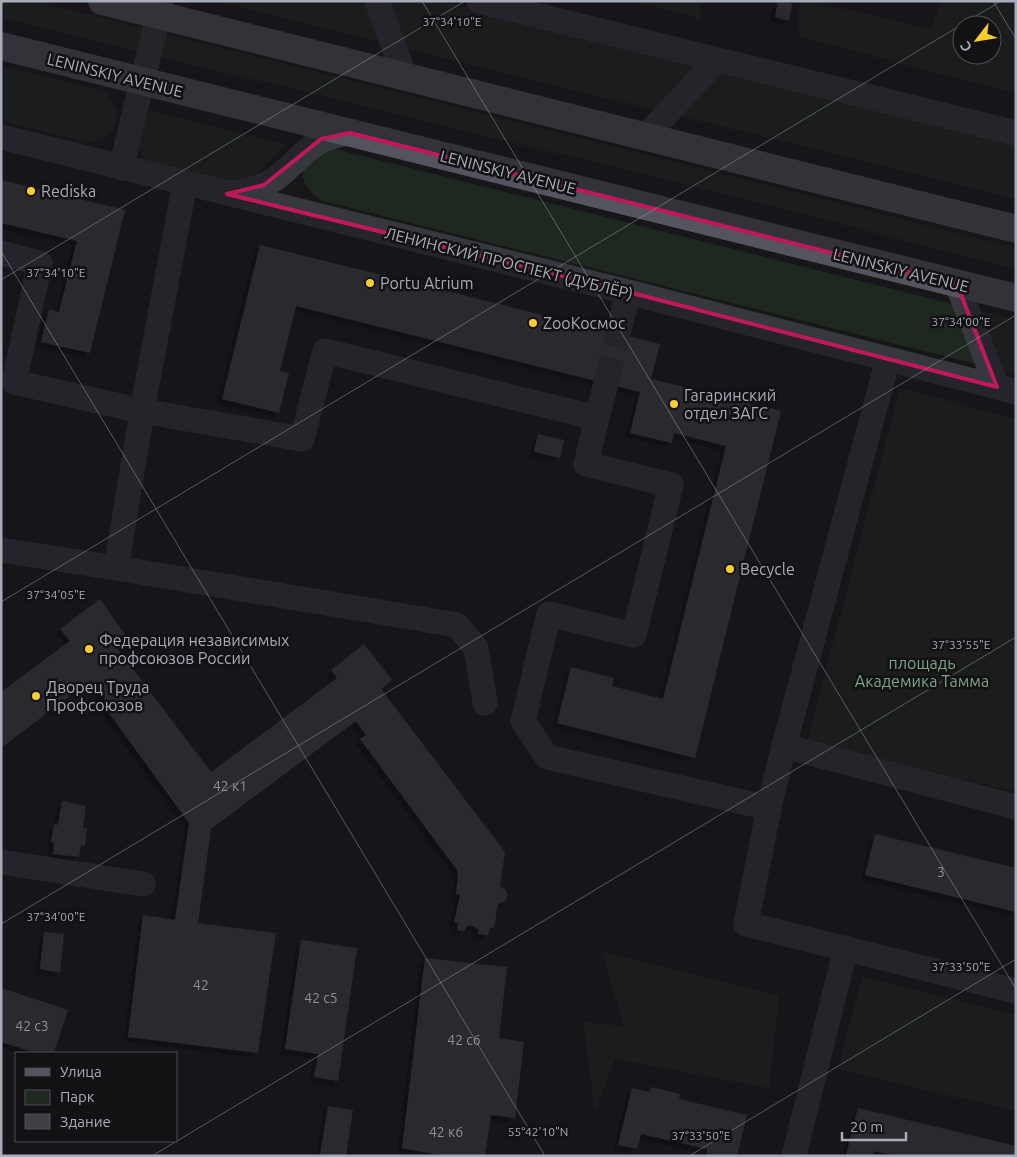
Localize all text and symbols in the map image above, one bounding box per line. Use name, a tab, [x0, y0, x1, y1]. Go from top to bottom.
text: 37°34'10"E	[423, 15, 482, 28]
north arrow	[952, 15, 1002, 65]
text: С	[957, 39, 975, 55]
street label: LENINSKIY AVENUE	[45, 49, 185, 101]
street label: LENINSKIY AVENUE	[438, 146, 578, 198]
place label: Rediska	[41, 182, 96, 200]
marker: Rediska	[25, 185, 37, 197]
street label: ЛЕНИНСКИЙ ПРОСПЕКТ (ДУБЛЁР)	[383, 222, 635, 304]
street label: LENINSKIY AVENUE	[831, 244, 971, 296]
text: 37°34'10"E	[27, 266, 86, 279]
place label: Portu Atrium	[380, 274, 474, 292]
marker: Portu Atrium	[364, 277, 376, 289]
place label: ZooКосмос	[543, 314, 626, 332]
text: 37°34'00"E	[932, 315, 991, 328]
marker: ZooКосмос	[527, 317, 539, 329]
place label: Гагаринский отдел ЗАГС	[684, 386, 776, 422]
marker: Гагаринский отдел ЗАГС	[668, 398, 680, 410]
place label: Becycle	[740, 560, 795, 578]
marker: Becycle	[724, 563, 736, 575]
text: 37°34'05"E	[27, 588, 86, 601]
place label: Федерация независимых профсоюзов России	[99, 631, 289, 667]
text: 37°33'55"E	[932, 638, 991, 651]
marker: Федерация независимых профсоюзов России	[83, 643, 95, 655]
park label: площадь Академика Тамма	[855, 654, 989, 690]
place label: Дворец Труда Профсоюзов	[46, 678, 149, 714]
marker: Дворец Труда Профсоюзов	[30, 690, 42, 702]
house number: 42 к1	[213, 778, 247, 794]
house number: 3	[937, 864, 945, 880]
text: 37°34'00"E	[27, 910, 86, 923]
text: 37°33'50"E	[932, 960, 991, 973]
house number: 42	[193, 977, 209, 993]
house number: 42 с5	[304, 990, 338, 1006]
house number: 42 с3	[15, 1018, 49, 1034]
house number: 42 с6	[447, 1032, 481, 1048]
legend	[15, 1052, 178, 1142]
text: Улица	[60, 1063, 102, 1080]
text: Парк	[60, 1088, 95, 1105]
scale bar	[842, 1110, 906, 1142]
text: Здание	[60, 1113, 111, 1130]
text: 20 m	[850, 1118, 883, 1135]
house number: 42 к6	[429, 1124, 463, 1140]
text: 55°42'10"N	[508, 1125, 568, 1138]
text: 37°33'50"E	[672, 1129, 731, 1142]

